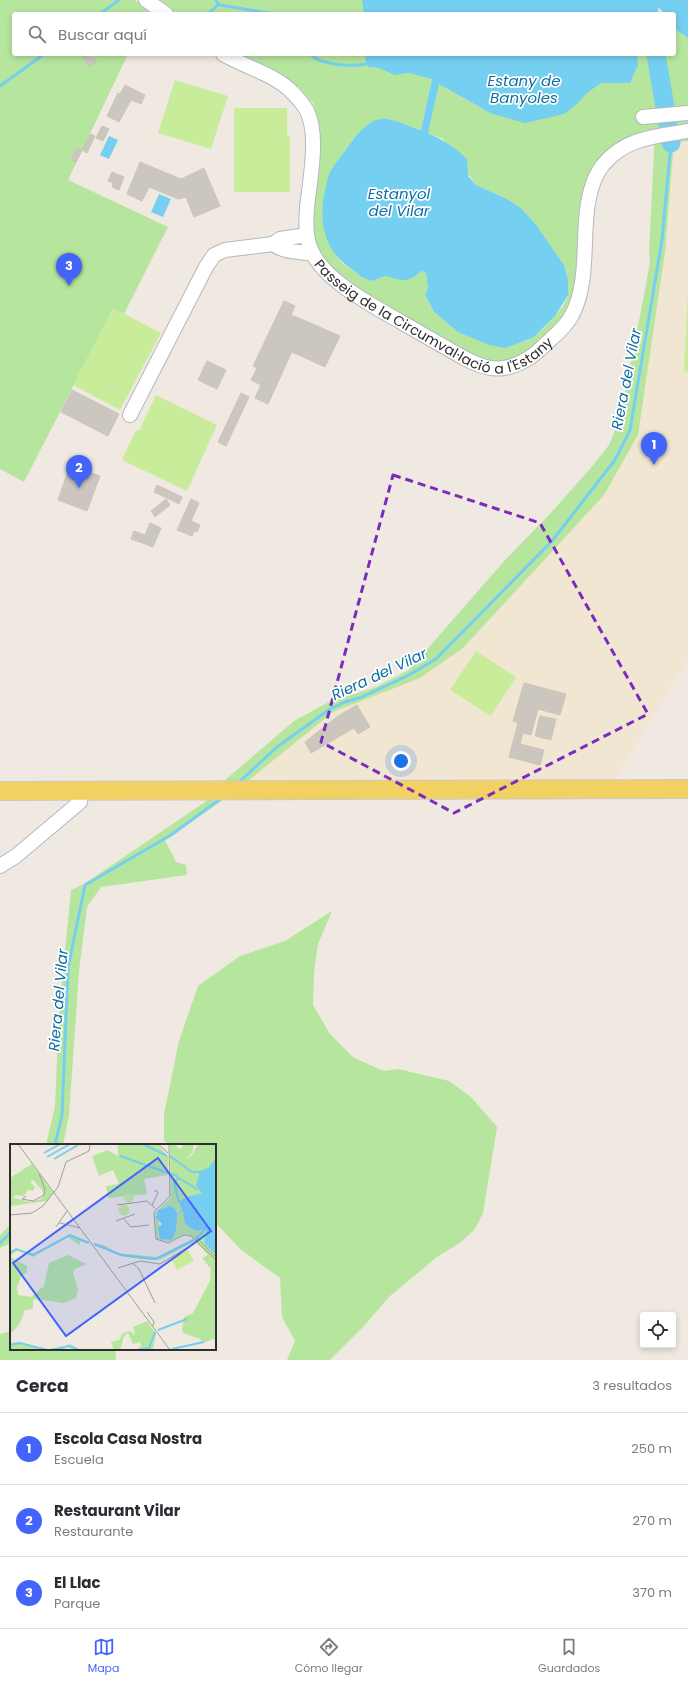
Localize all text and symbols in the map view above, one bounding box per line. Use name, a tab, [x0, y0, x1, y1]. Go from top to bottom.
search box	[12, 12, 676, 56]
icon: search	[26, 23, 48, 45]
text: Buscar aquí	[58, 24, 147, 45]
water label: Estany de Banyoles	[487, 70, 561, 108]
water label: Estanyol del Vilar	[368, 183, 431, 221]
pin: 3	[56, 253, 82, 286]
street label: Passeig de la Circumval·lació a l'Estany	[310, 255, 557, 379]
water label: Riera del Vilar	[606, 326, 646, 432]
pin: 1	[641, 432, 667, 465]
pin: 2	[66, 455, 92, 488]
water label: Riera del Vilar	[328, 643, 431, 705]
your location	[391, 751, 411, 771]
water label: Riera del Vilar	[43, 947, 73, 1052]
inset map	[10, 1144, 216, 1350]
map controls	[640, 1312, 676, 1348]
button: locate	[640, 1312, 676, 1348]
text: Cerca	[16, 1374, 69, 1398]
text: 3 resultados	[592, 1376, 672, 1395]
text: Escola Casa Nostra	[54, 1428, 202, 1449]
text: 1	[27, 1439, 31, 1458]
text: 250 m	[631, 1439, 672, 1458]
text: Escuela	[54, 1450, 104, 1469]
text: Restaurant Vilar	[54, 1500, 180, 1521]
text: 2	[25, 1511, 33, 1530]
text: 270 m	[632, 1511, 672, 1530]
text: Restaurante	[54, 1522, 133, 1541]
text: El Llac	[54, 1572, 101, 1593]
text: 3	[25, 1583, 33, 1602]
text: 370 m	[632, 1583, 672, 1602]
text: Parque	[54, 1594, 100, 1613]
tab: Mapa	[88, 1636, 119, 1677]
tab: Cómo llegar	[295, 1636, 363, 1677]
tab: Guardados	[538, 1636, 600, 1677]

